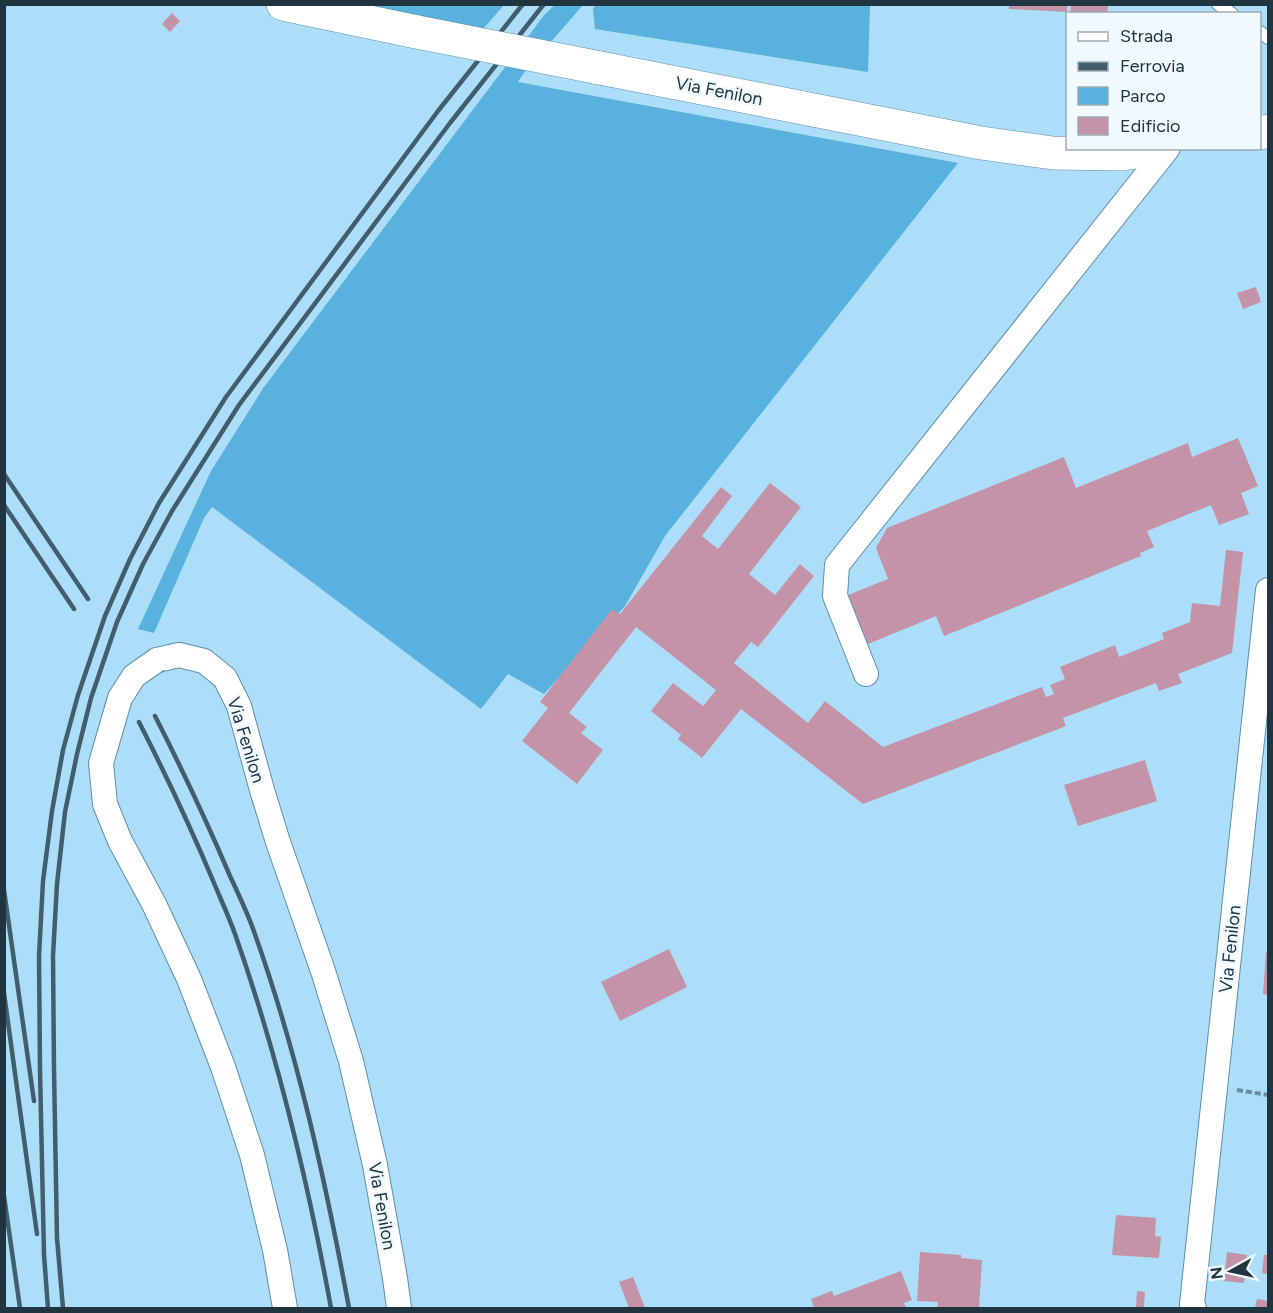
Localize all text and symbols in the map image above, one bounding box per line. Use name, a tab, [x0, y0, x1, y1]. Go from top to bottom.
legend	[1066, 12, 1261, 150]
text: Strada	[1120, 25, 1173, 47]
text: Ferrovia	[1120, 55, 1185, 77]
street label: Via Fenilon	[673, 72, 765, 110]
text: Parco	[1120, 85, 1166, 107]
text: Edificio	[1120, 115, 1181, 137]
street label: Via Fenilon	[223, 694, 269, 786]
street label: Via Fenilon	[1214, 904, 1246, 994]
street label: Via Fenilon	[363, 1161, 401, 1251]
north arrow	[1201, 1241, 1261, 1301]
text: N	[1206, 1266, 1227, 1280]

